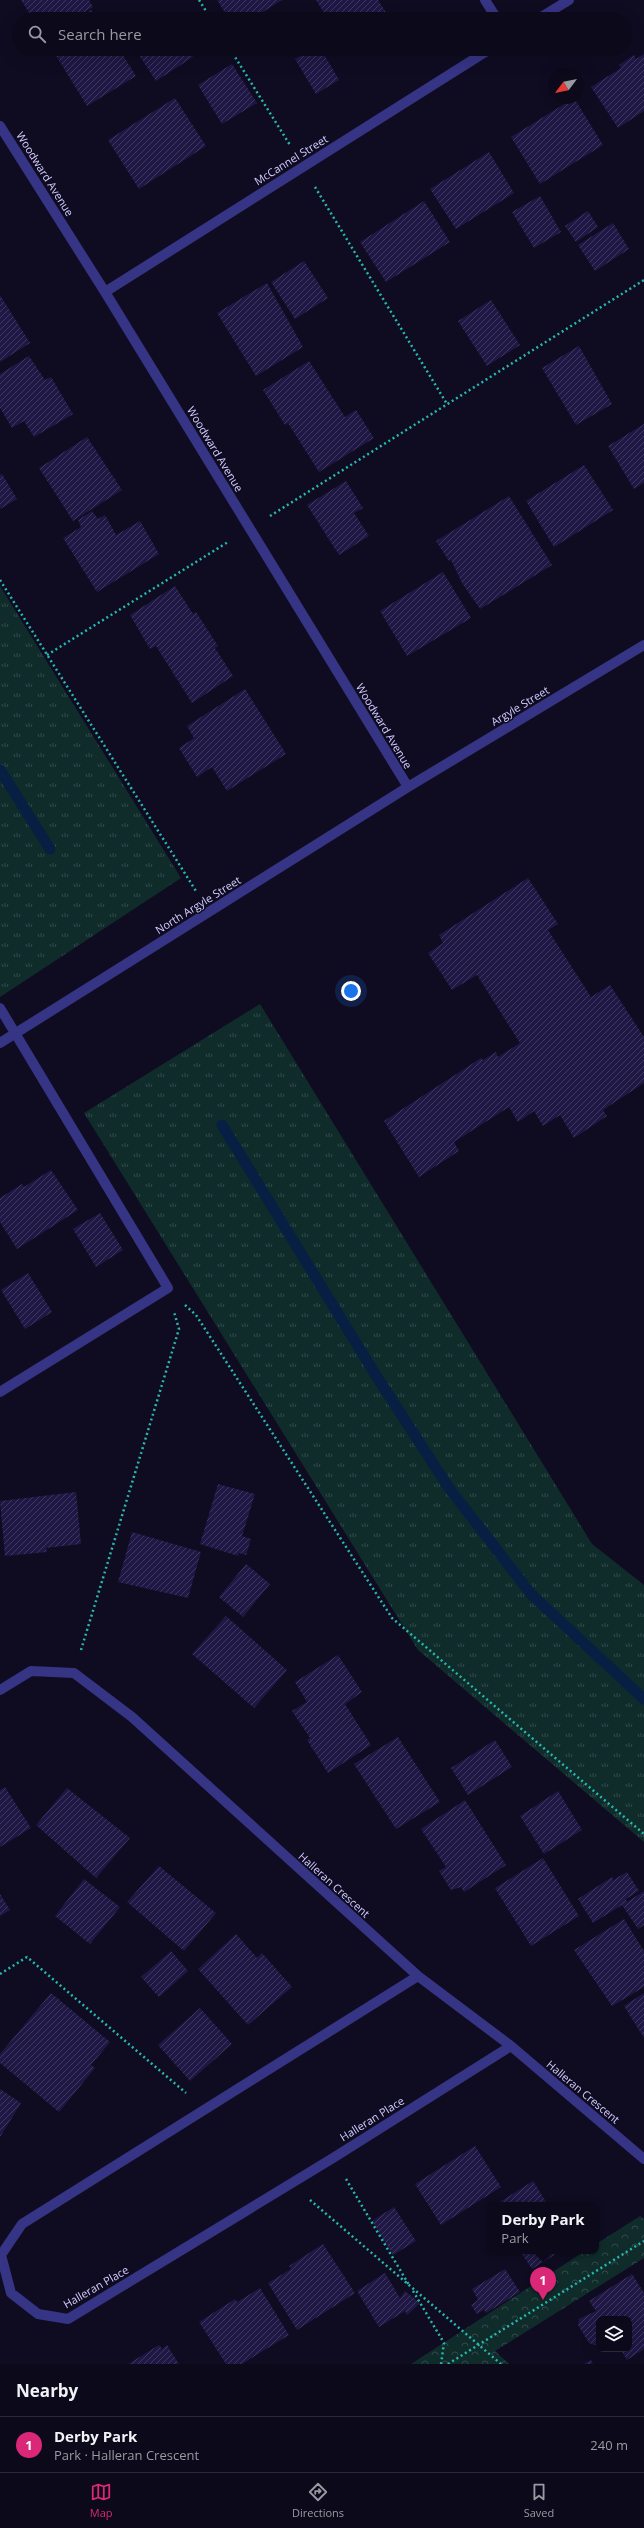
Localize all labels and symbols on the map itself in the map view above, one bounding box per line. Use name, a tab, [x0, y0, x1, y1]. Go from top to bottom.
north arrow	[548, 68, 584, 104]
street label: Woodward Avenue	[13, 129, 78, 219]
street label: McCannel Street	[251, 131, 330, 188]
street label: Woodward Avenue	[184, 403, 247, 494]
street label: Woodward Avenue	[353, 680, 416, 771]
street label: Argyle Street	[488, 682, 552, 729]
street label: North Argyle Street	[152, 872, 243, 937]
your location	[341, 981, 361, 1001]
street label: Halleran Crescent	[295, 1849, 373, 1921]
street label: Halleran Crescent	[544, 2057, 623, 2127]
street label: Halleran Place	[337, 2093, 407, 2144]
street label: Halleran Place	[60, 2262, 131, 2311]
pin: 1	[530, 2267, 556, 2300]

